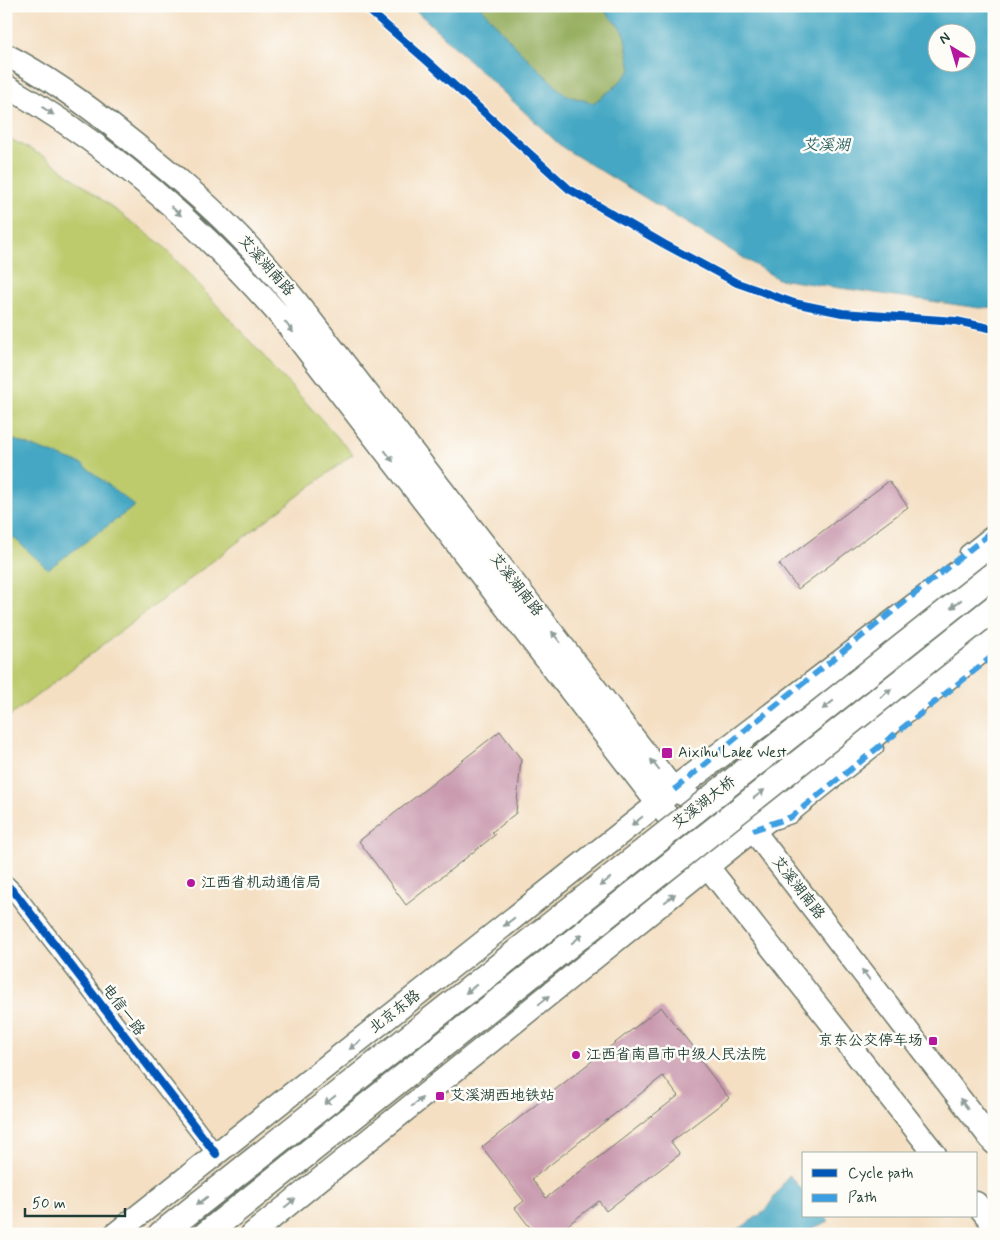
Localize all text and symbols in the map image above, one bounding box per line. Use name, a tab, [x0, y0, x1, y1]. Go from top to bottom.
north arrow	[928, 22, 978, 72]
text: N	[935, 29, 954, 49]
one-way arrow	[41, 106, 55, 116]
water label: 艾溪湖	[802, 135, 852, 156]
one-way arrow	[170, 205, 183, 216]
street label: 艾溪湖南路	[233, 231, 299, 301]
one-way arrow	[284, 320, 295, 333]
one-way arrow	[383, 449, 394, 462]
street label: 艾溪湖南路	[485, 549, 547, 621]
one-way arrow	[949, 599, 962, 610]
one-way arrow	[551, 630, 561, 644]
one-way arrow	[879, 688, 893, 698]
one-way arrow	[822, 700, 835, 711]
place label: Aixihu Lake West	[678, 743, 787, 763]
marker: Aixihu Lake West	[660, 746, 674, 760]
one-way arrow	[650, 759, 661, 772]
street label: 艾溪湖大桥	[668, 772, 740, 834]
one-way arrow	[752, 789, 765, 800]
one-way arrow	[630, 815, 643, 826]
street label: 艾溪湖南路	[767, 852, 829, 924]
place label: 江西省机动通信局	[201, 873, 321, 893]
marker: 江西省机动通信局	[185, 877, 197, 889]
one-way arrow	[599, 877, 612, 888]
one-way arrow	[663, 893, 677, 903]
one-way arrow	[503, 916, 516, 927]
one-way arrow	[570, 933, 583, 944]
one-way arrow	[860, 969, 871, 982]
street label: 电信一路	[97, 980, 149, 1040]
one-way arrow	[465, 983, 478, 994]
street label: 北京东路	[365, 986, 425, 1038]
one-way arrow	[537, 994, 550, 1005]
place label: 京东公交停车场	[818, 1031, 923, 1051]
marker: 京东公交停车场	[927, 1035, 939, 1047]
one-way arrow	[349, 1039, 362, 1050]
place label: 江西省南昌市中级人民法院	[586, 1045, 766, 1065]
marker: 江西省南昌市中级人民法院	[570, 1049, 582, 1061]
place label: 艾溪湖西地铁站	[450, 1086, 555, 1106]
marker: 艾溪湖西地铁站	[434, 1090, 446, 1102]
one-way arrow	[323, 1095, 336, 1106]
one-way arrow	[410, 1096, 423, 1107]
one-way arrow	[959, 1098, 970, 1111]
legend	[802, 1152, 978, 1218]
text: Cycle path	[848, 1164, 913, 1184]
scale bar	[25, 1185, 125, 1217]
text: Path	[848, 1188, 877, 1208]
text: 50 m	[32, 1194, 66, 1214]
one-way arrow	[196, 1196, 209, 1207]
one-way arrow	[283, 1198, 296, 1209]

